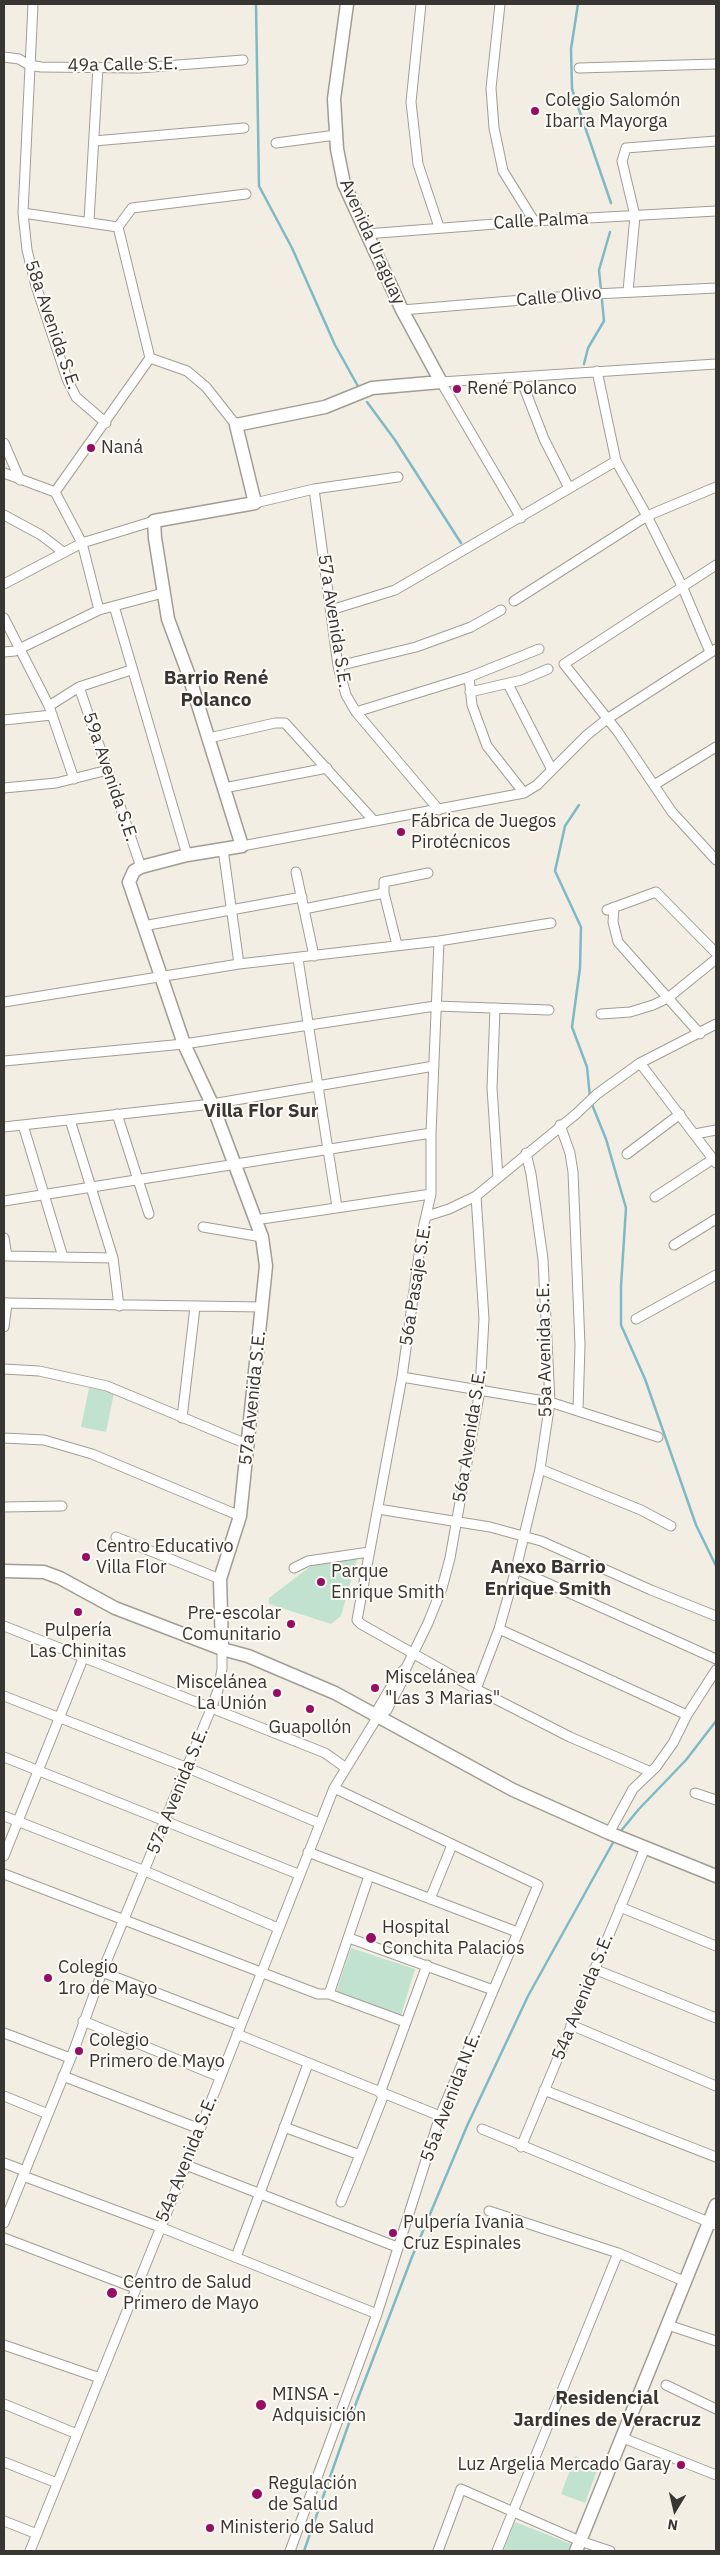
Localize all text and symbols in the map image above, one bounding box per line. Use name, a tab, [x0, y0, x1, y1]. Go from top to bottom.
street label: 49a Calle S.E.	[67, 53, 179, 77]
place label: Colegio Salomón Ibarra Mayorga	[545, 90, 680, 132]
marker: Colegio Salomón Ibarra Mayorga	[529, 105, 541, 117]
street label: Avenida Uraguay	[335, 176, 409, 308]
street label: Calle Palma	[493, 208, 589, 234]
street label: 58a Avenida S.E.	[20, 258, 84, 392]
street label: Calle Olivo	[515, 283, 603, 311]
place label: René Polanco	[467, 378, 577, 400]
marker: René Polanco	[451, 383, 463, 395]
place label: Naná	[101, 437, 143, 459]
marker: Naná	[85, 442, 97, 454]
street label: 57a Avenida S.E.	[313, 553, 355, 689]
district label: Barrio René Polanco	[164, 668, 268, 712]
street label: 59a Avenida S.E.	[78, 710, 142, 844]
place label: Fábrica de Juegos Pirotécnicos	[411, 811, 557, 854]
marker: Fábrica de Juegos Pirotécnicos	[395, 826, 407, 838]
district label: Villa Flor Sur	[203, 1101, 319, 1123]
street label: 56a Pasaje S.E.	[396, 1222, 436, 1348]
street label: 55a Avenida S.E.	[533, 1282, 557, 1418]
street label: 57a Avenida S.E.	[235, 1330, 271, 1466]
street label: 56a Avenida S.E.	[449, 1368, 491, 1504]
place label: Centro Educativo Villa Flor	[96, 1536, 234, 1578]
marker: Centro Educativo Villa Flor	[80, 1551, 92, 1563]
district label: Anexo Barrio Enrique Smith	[485, 1557, 611, 1601]
place label: Parque Enrique Smith	[331, 1561, 445, 1604]
marker: Parque Enrique Smith	[315, 1576, 327, 1588]
place label: Pre-escolar Comunitario	[182, 1603, 281, 1646]
marker: Pulpería Las Chinitas	[72, 1606, 84, 1618]
marker: Pre-escolar Comunitario	[285, 1618, 297, 1630]
place label: Pulpería Las Chinitas	[30, 1620, 126, 1662]
place label: Miscelánea "Las 3 Marias"	[385, 1667, 500, 1710]
place label: Miscelánea La Unión	[176, 1672, 267, 1715]
marker: Miscelánea "Las 3 Marias"	[369, 1682, 381, 1694]
marker: Miscelánea La Unión	[271, 1687, 283, 1699]
marker: Guapollón	[304, 1703, 316, 1715]
place label: Guapollón	[269, 1717, 351, 1739]
street label: 57a Avenida S.E.	[143, 1724, 213, 1858]
place label: Hospital Conchita Palacios	[382, 1917, 525, 1960]
street label: 54a Avenida S.E.	[548, 1930, 618, 2064]
marker: Hospital Conchita Palacios	[364, 1931, 378, 1945]
place label: Colegio 1ro de Mayo	[58, 1957, 157, 2000]
marker: Colegio 1ro de Mayo	[42, 1972, 54, 1984]
street label: 55a Avenida N.E.	[416, 2029, 486, 2165]
place label: Colegio Primero de Mayo	[89, 2030, 225, 2072]
marker: Colegio Primero de Mayo	[73, 2045, 85, 2057]
street label: 54a Avenida S.E.	[152, 2092, 222, 2226]
place label: Pulpería Ivania Cruz Espinales	[403, 2212, 524, 2254]
marker: Pulpería Ivania Cruz Espinales	[387, 2227, 399, 2239]
place label: Centro de Salud Primero de Mayo	[123, 2272, 259, 2314]
marker: Centro de Salud Primero de Mayo	[105, 2286, 119, 2300]
place label: MINSA - Adquisición	[272, 2384, 366, 2426]
district label: Residencial Jardines de Veracruz	[513, 2388, 701, 2432]
marker: MINSA - Adquisición	[254, 2398, 268, 2412]
place label: Luz Argelia Mercado Garay	[457, 2454, 671, 2476]
marker: Luz Argelia Mercado Garay	[675, 2459, 687, 2471]
place label: Regulación de Salud	[268, 2473, 357, 2516]
north arrow	[650, 2485, 700, 2535]
marker: Regulación de Salud	[250, 2487, 264, 2501]
text: N	[666, 2515, 679, 2534]
place label: Ministerio de Salud	[220, 2517, 374, 2539]
marker: Ministerio de Salud	[204, 2522, 216, 2534]

